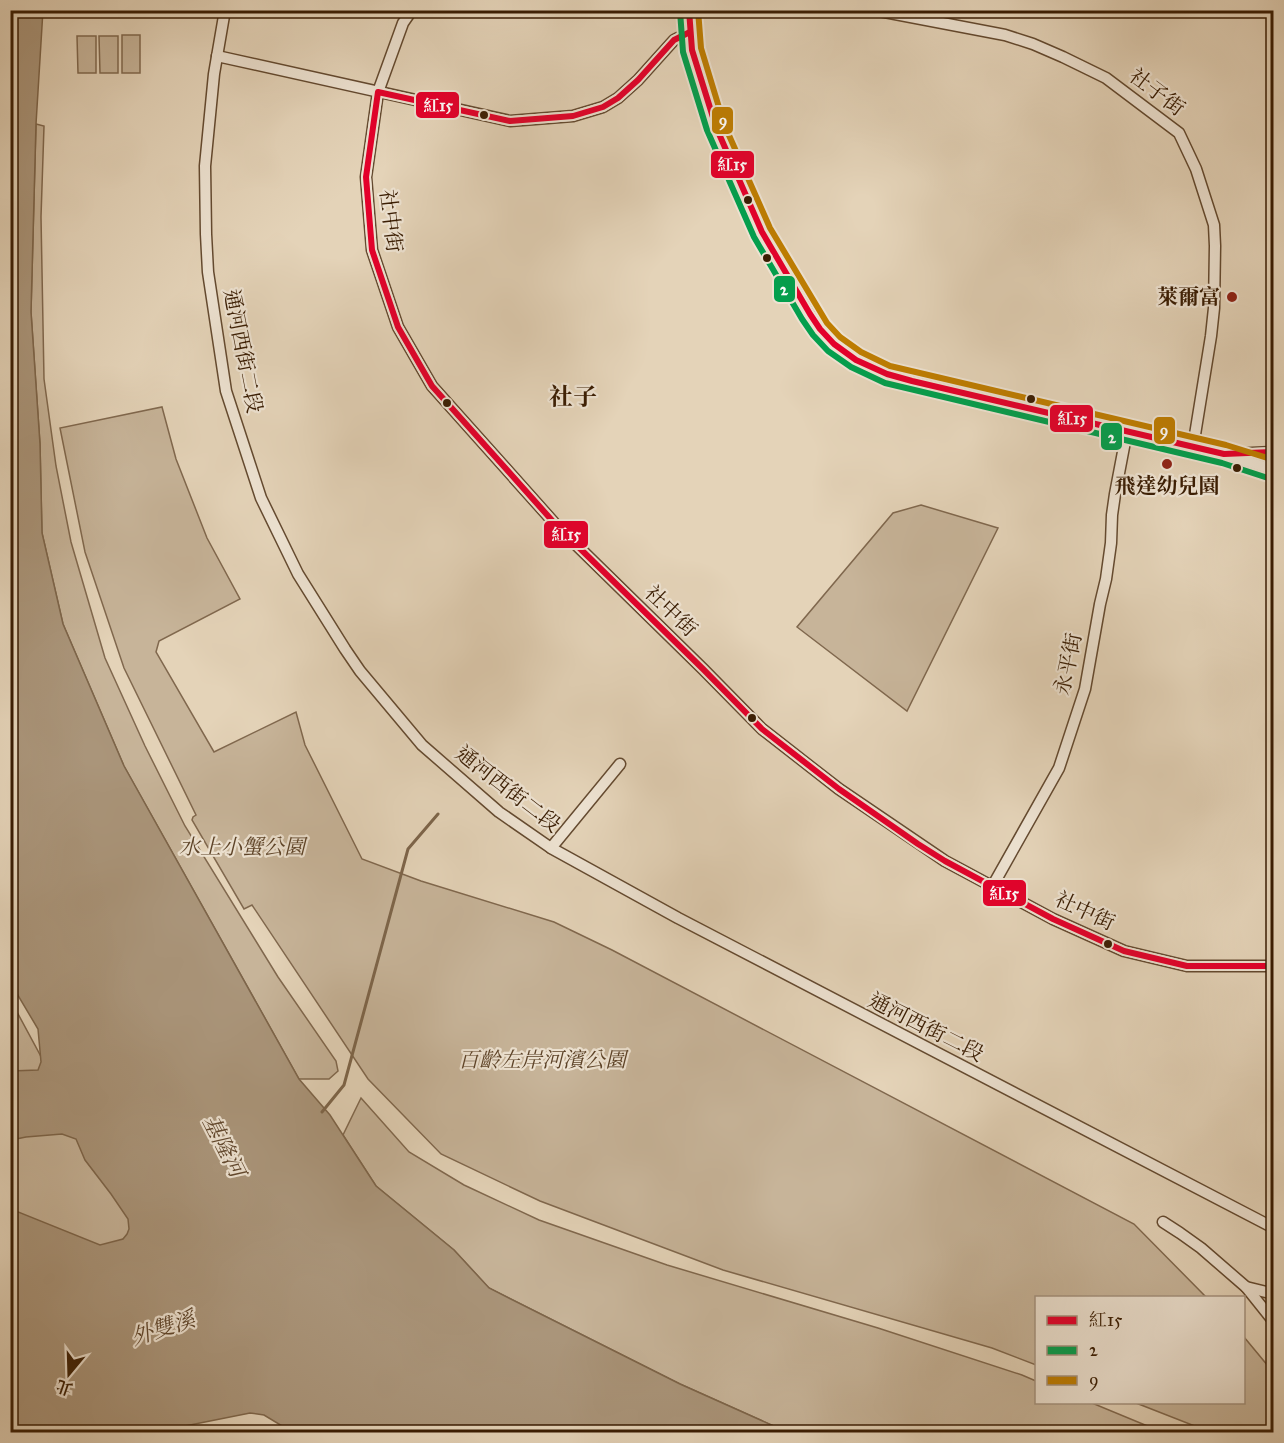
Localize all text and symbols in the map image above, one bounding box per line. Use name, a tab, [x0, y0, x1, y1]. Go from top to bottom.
street label: 社子街	[1124, 63, 1190, 121]
line badge: 紅15	[415, 91, 460, 119]
text: 紅15	[423, 96, 453, 115]
line badge: 9	[711, 106, 734, 135]
unlabelled marker	[478, 109, 490, 121]
text: 9	[719, 111, 727, 131]
line badge: 紅15	[710, 150, 755, 179]
text: 紅15	[717, 155, 747, 174]
street label: 社中街	[374, 188, 408, 254]
unlabelled marker	[742, 194, 754, 206]
unlabelled marker	[761, 252, 773, 264]
line badge: 2	[773, 275, 796, 303]
text: 2	[780, 280, 789, 299]
place label: 萊爾富	[1157, 284, 1220, 310]
street label: 通河西街二段	[218, 287, 268, 415]
marker: 萊爾富	[1225, 290, 1239, 304]
district label: 社子	[549, 382, 597, 412]
unlabelled marker	[1025, 393, 1037, 405]
unlabelled marker	[441, 397, 453, 409]
line badge: 紅15	[1049, 404, 1094, 433]
text: 紅15	[1057, 409, 1087, 428]
line badge: 9	[1153, 416, 1176, 445]
text: 9	[1160, 421, 1168, 441]
line badge: 2	[1100, 422, 1123, 451]
text: 2	[1108, 428, 1117, 447]
marker: 飛達幼兒園	[1160, 457, 1174, 471]
unlabelled marker	[1231, 462, 1243, 474]
place label: 飛達幼兒園	[1115, 473, 1220, 499]
line badge: 紅15	[543, 520, 589, 549]
text: 紅15	[551, 525, 581, 544]
street label: 社中街	[639, 580, 703, 642]
street label: 永平街	[1049, 630, 1087, 698]
unlabelled marker	[746, 712, 758, 724]
street label: 通河西街二段	[450, 740, 566, 838]
park label: 水上小蟹公園	[179, 834, 308, 860]
line badge: 紅15	[982, 879, 1027, 907]
text: 紅15	[989, 884, 1019, 903]
street label: 社中街	[1051, 886, 1119, 936]
unlabelled marker	[1102, 938, 1114, 950]
street label: 通河西街二段	[864, 987, 988, 1067]
park label: 百齡左岸河濱公園	[458, 1047, 629, 1073]
water label: 基隆河	[197, 1110, 253, 1185]
legend	[1035, 1296, 1245, 1404]
water label: 外雙溪	[127, 1304, 200, 1351]
text: 紅15	[1089, 1309, 1123, 1331]
text: 2	[1089, 1339, 1098, 1361]
north arrow	[39, 1344, 99, 1404]
text: 9	[1089, 1369, 1099, 1391]
text: 北	[54, 1376, 75, 1399]

